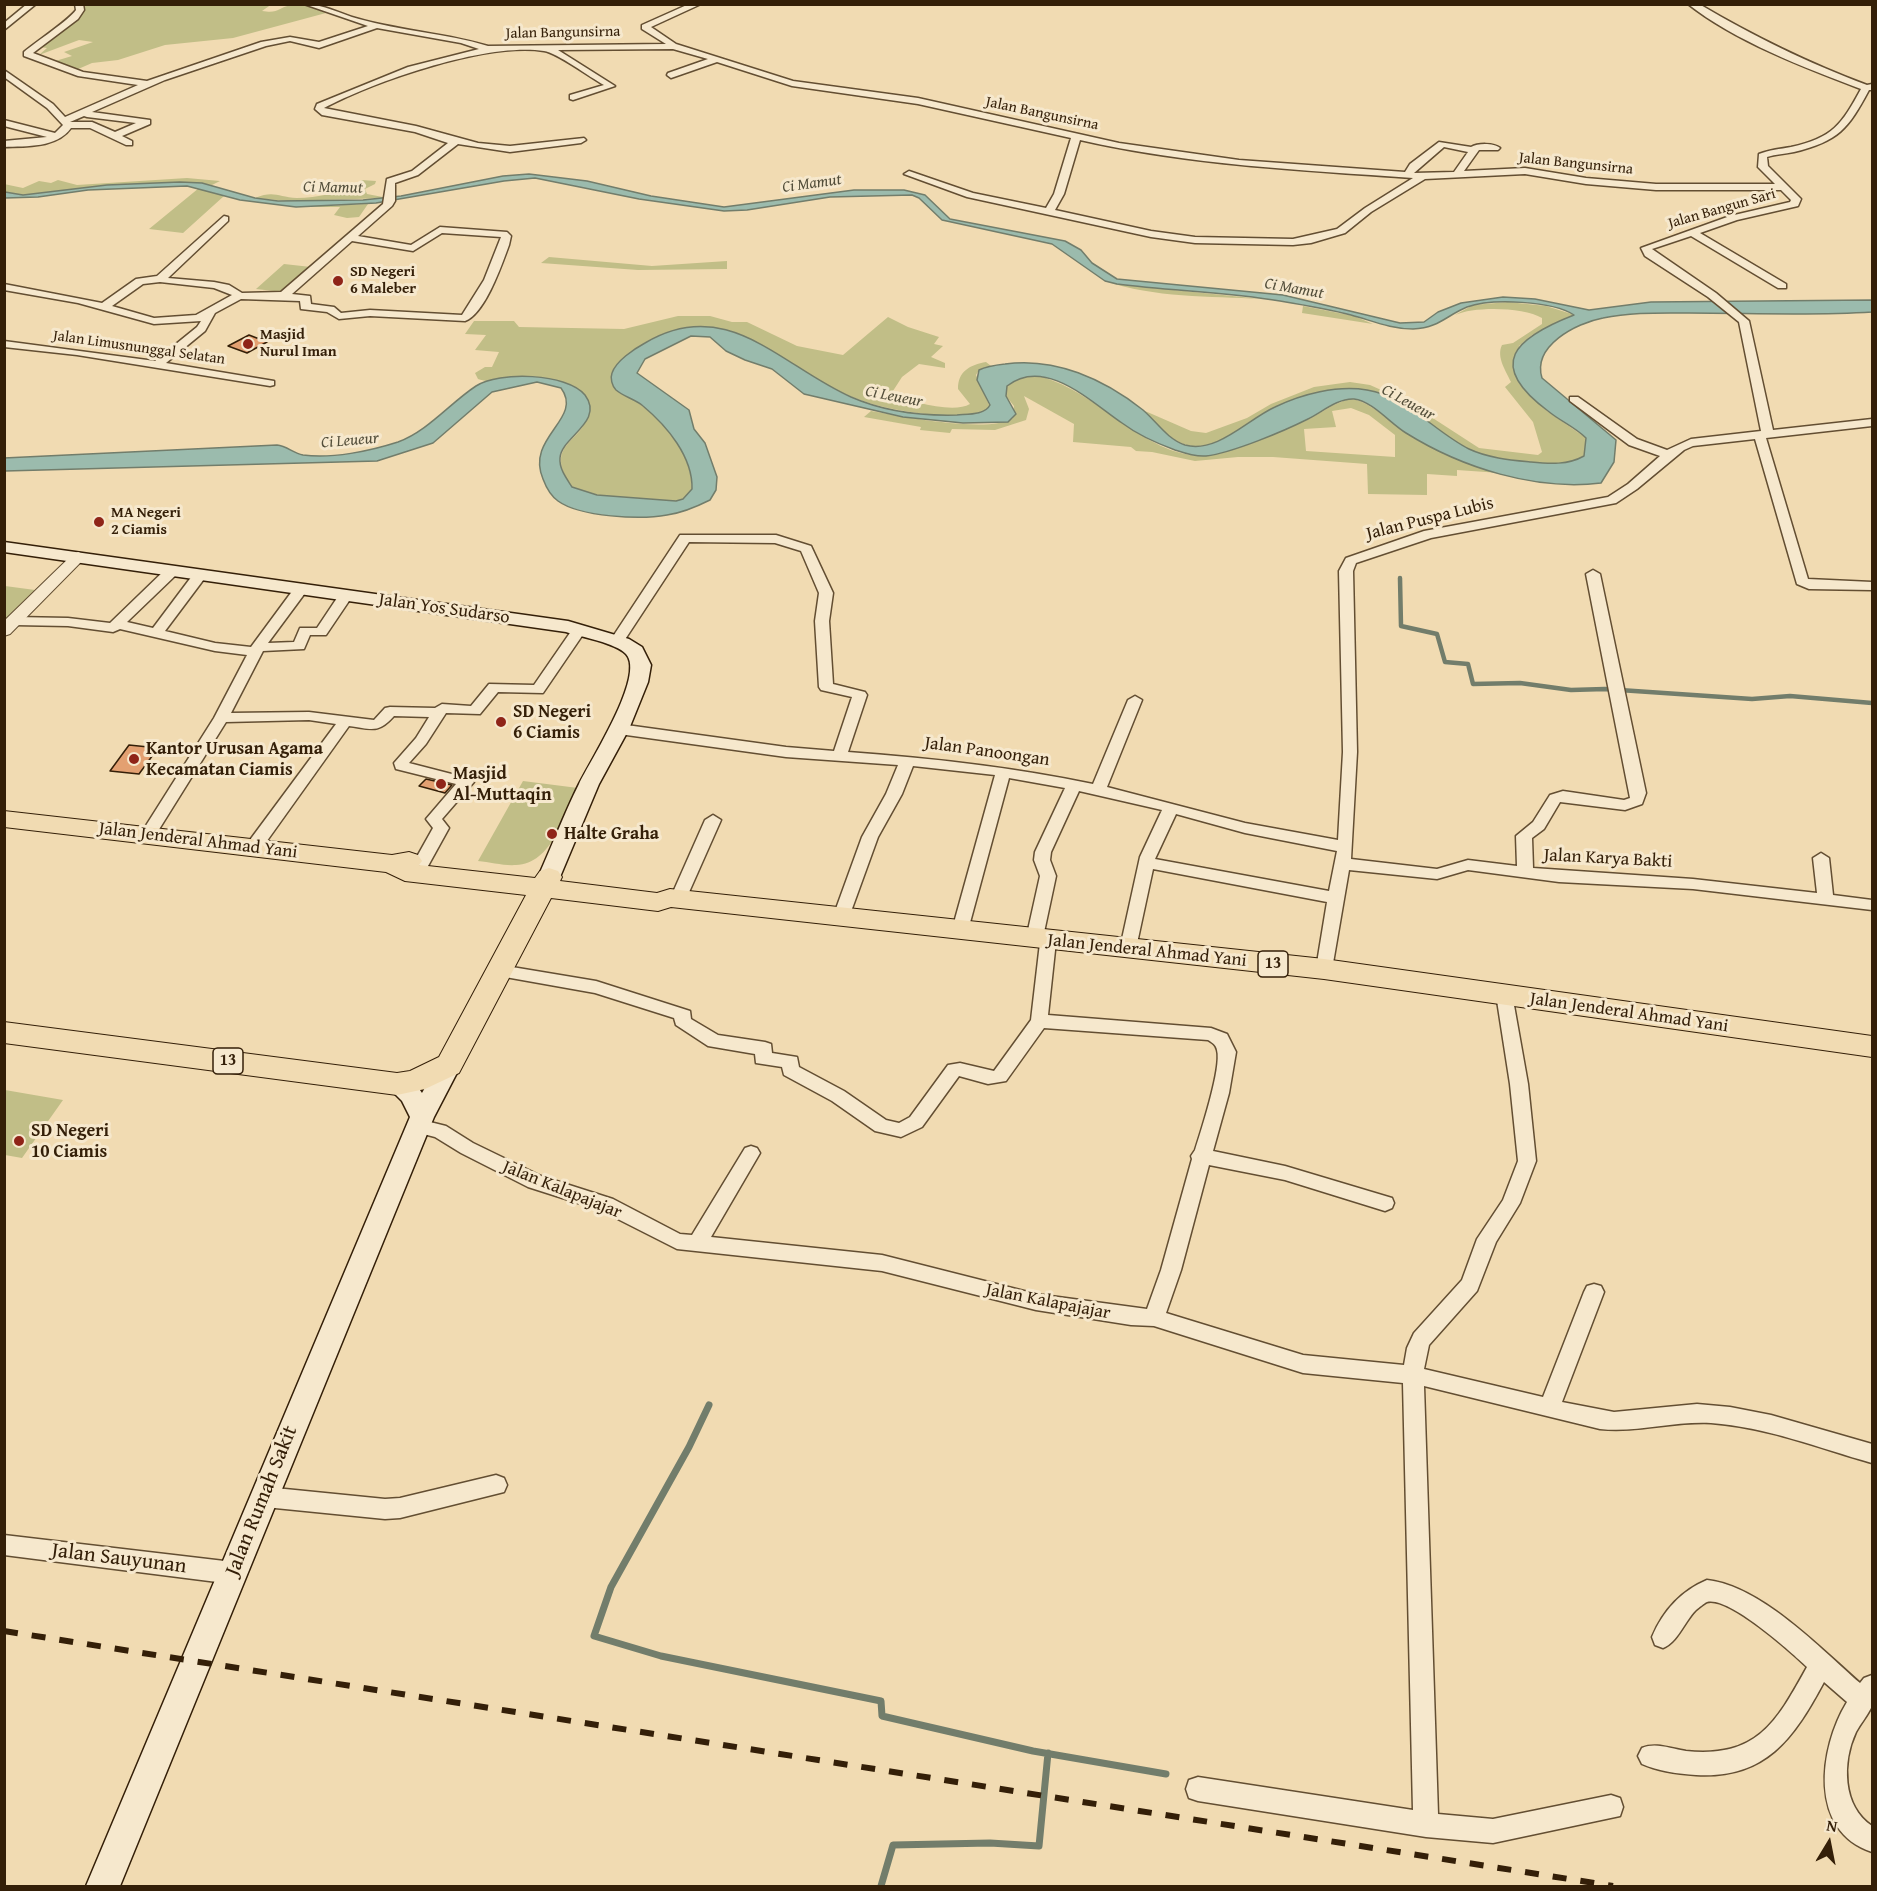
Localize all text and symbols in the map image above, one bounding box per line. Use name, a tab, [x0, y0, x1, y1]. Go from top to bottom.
street label: Jalan Bangunsirna	[505, 23, 621, 43]
street label: Jalan Bangunsirna	[984, 93, 1100, 135]
street label: Jalan Bangunsirna	[1518, 149, 1634, 179]
water label: Ci Mamut	[781, 170, 843, 198]
water label: Ci Mamut	[303, 178, 363, 198]
street label: Jalan Bangun Sari	[1666, 185, 1778, 233]
place label: SD Negeri 6 Maleber	[350, 263, 416, 298]
marker: SD Negeri 6 Maleber	[331, 274, 345, 288]
water label: Ci Mamut	[1263, 274, 1325, 304]
place label: Masjid Nurul Iman	[260, 326, 337, 361]
street label: Jalan Limusnunggal Selatan	[52, 327, 226, 369]
marker: Masjid Nurul Iman	[241, 337, 255, 351]
water label: Ci Leueur	[1378, 381, 1438, 425]
water label: Ci Leueur	[864, 382, 924, 412]
water label: Ci Leueur	[320, 429, 380, 453]
street label: Jalan Puspa Lubis	[1364, 493, 1496, 545]
place label: MA Negeri 2 Ciamis	[111, 504, 181, 539]
marker: MA Negeri 2 Ciamis	[92, 515, 106, 529]
street label: Jalan Yos Sudarso	[377, 589, 511, 629]
place label: SD Negeri 6 Ciamis	[513, 701, 591, 744]
marker: SD Negeri 6 Ciamis	[494, 715, 508, 729]
street label: Jalan Panoongan	[923, 733, 1051, 771]
place label: Kantor Urusan Agama Kecamatan Ciamis	[146, 738, 323, 780]
marker: Kantor Urusan Agama Kecamatan Ciamis	[127, 752, 141, 766]
place label: Masjid Al-Muttaqin	[453, 763, 552, 806]
marker: Masjid Al-Muttaqin	[434, 777, 448, 791]
street label: Jalan Jenderal Ahmad Yani	[97, 818, 299, 864]
place label: Halte Graha	[564, 823, 659, 845]
marker: Halte Graha	[545, 827, 559, 841]
street label: Jalan Karya Bakti	[1543, 845, 1673, 873]
street label: Jalan Jenderal Ahmad Yani	[1046, 930, 1248, 972]
road number: 13	[1258, 951, 1288, 977]
street label: Jalan Jenderal Ahmad Yani	[1528, 988, 1730, 1038]
road number: 13	[213, 1048, 243, 1074]
place label: SD Negeri 10 Ciamis	[31, 1120, 109, 1162]
marker: SD Negeri 10 Ciamis	[12, 1134, 26, 1148]
street label: Jalan Kalapajajar	[499, 1156, 625, 1224]
street label: Jalan Kalapajajar	[984, 1279, 1112, 1325]
street label: Jalan Rumah Sakit	[220, 1422, 304, 1580]
street label: Jalan Sauyunan	[50, 1538, 188, 1580]
north arrow	[1799, 1813, 1859, 1873]
text: N	[1825, 1813, 1839, 1838]

